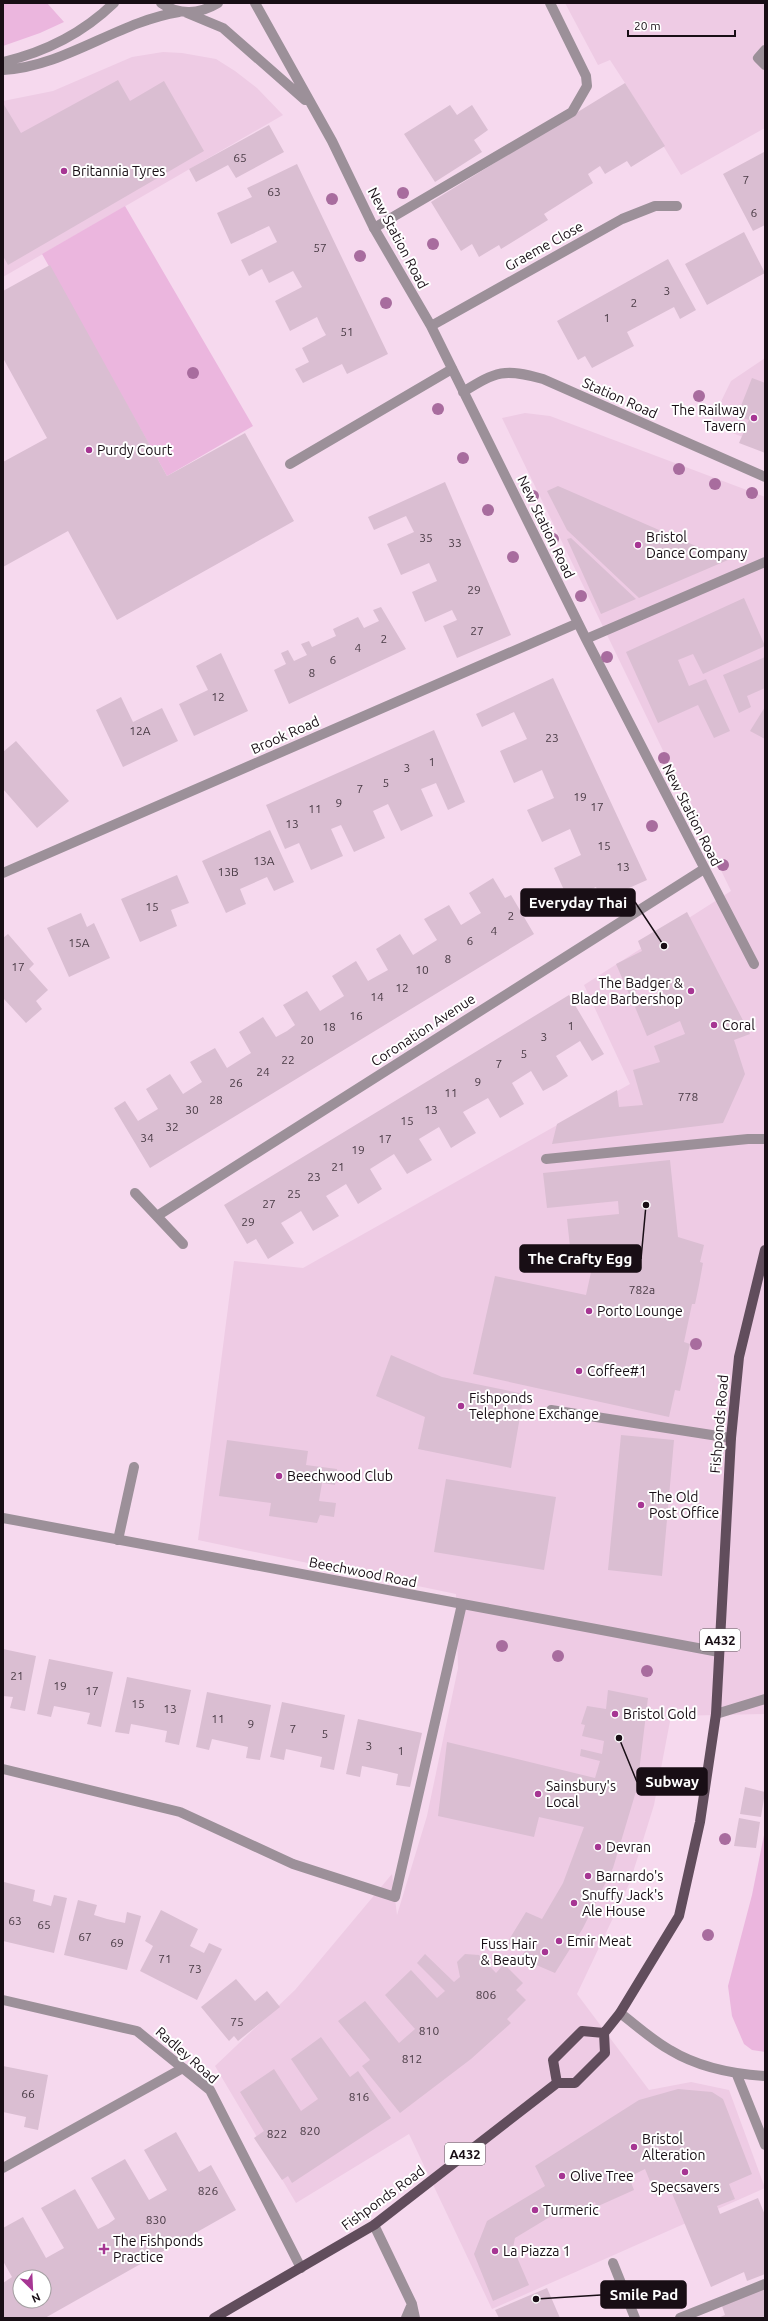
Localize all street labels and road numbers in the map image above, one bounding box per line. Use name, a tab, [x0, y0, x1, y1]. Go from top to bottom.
street label: New Station Road	[365, 185, 431, 291]
street label: Graeme Close	[502, 218, 586, 274]
street label: Station Road	[580, 374, 660, 422]
street label: New Station Road	[514, 473, 578, 581]
street label: Brook Road	[248, 713, 322, 757]
street label: New Station Road	[659, 761, 725, 869]
street label: Coronation Avenue	[368, 990, 478, 1070]
street label: Fishponds Road	[707, 1374, 731, 1474]
street label: Beechwood Road	[308, 1554, 418, 1590]
road number: A432	[700, 1629, 740, 1651]
street label: Radley Road	[152, 2023, 222, 2087]
road number: A432	[445, 2143, 485, 2165]
street label: Fishponds Road	[338, 2162, 428, 2234]

